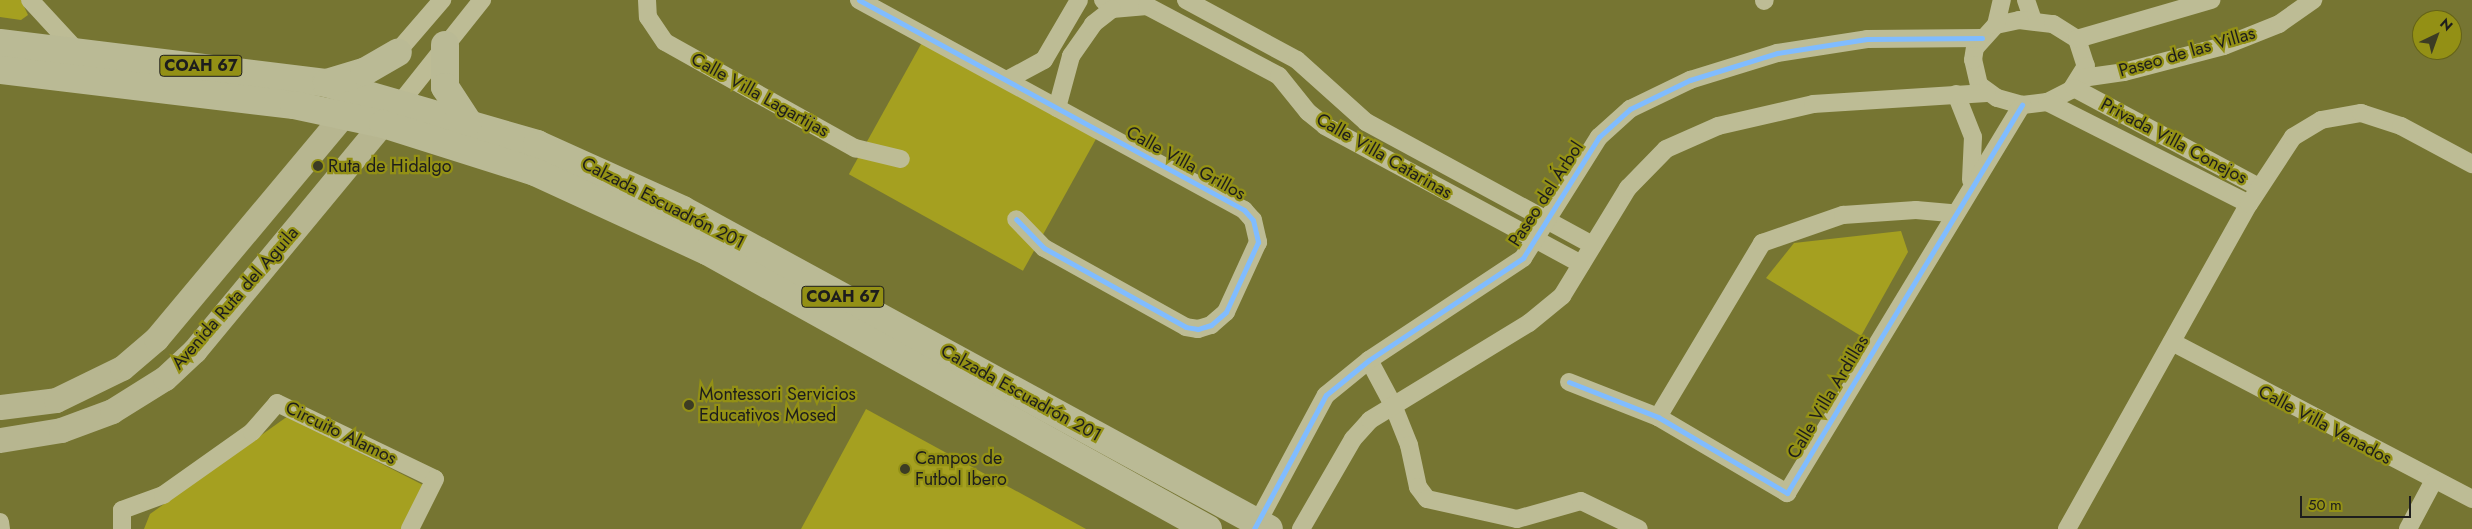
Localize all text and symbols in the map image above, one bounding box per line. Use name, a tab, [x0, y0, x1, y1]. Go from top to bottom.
north arrow	[2412, 10, 2462, 60]
text: N	[2436, 13, 2457, 36]
street label: Paseo de las Villas	[2116, 22, 2258, 82]
street label: Calle Villa Lagartijas	[687, 48, 833, 142]
road number: COAH 67	[158, 52, 244, 80]
street label: Privada Villa Conejos	[2097, 93, 2251, 189]
street label: Calle Villa Catarinas	[1312, 108, 1456, 204]
street label: Calle Villa Grillos	[1123, 121, 1249, 205]
street label: Paseo del Árbol	[1504, 137, 1588, 251]
street label: Calzada Escuadrón 201	[578, 152, 748, 254]
place label: Ruta de Hidalgo	[328, 155, 452, 177]
marker: Ruta de Hidalgo	[312, 160, 324, 172]
street label: Avenida Ruta del Aguila	[167, 222, 303, 374]
road number: COAH 67	[800, 284, 886, 310]
street label: Calle Villa Ardillas	[1783, 331, 1873, 463]
street label: Calzada Escuadrón 201	[937, 340, 1105, 446]
street label: Calle Villa Venados	[2255, 381, 2395, 469]
place label: Montessori Servicios Educativos Mosed	[699, 384, 856, 426]
street label: Circuito Alamos	[282, 397, 400, 469]
marker: Montessori Servicios Educativos Mosed	[683, 399, 695, 411]
place label: Campos de Futbol Ibero	[915, 448, 1007, 490]
marker: Campos de Futbol Ibero	[899, 463, 911, 475]
scale bar	[2302, 486, 2413, 518]
text: 50 m	[2308, 494, 2342, 516]

